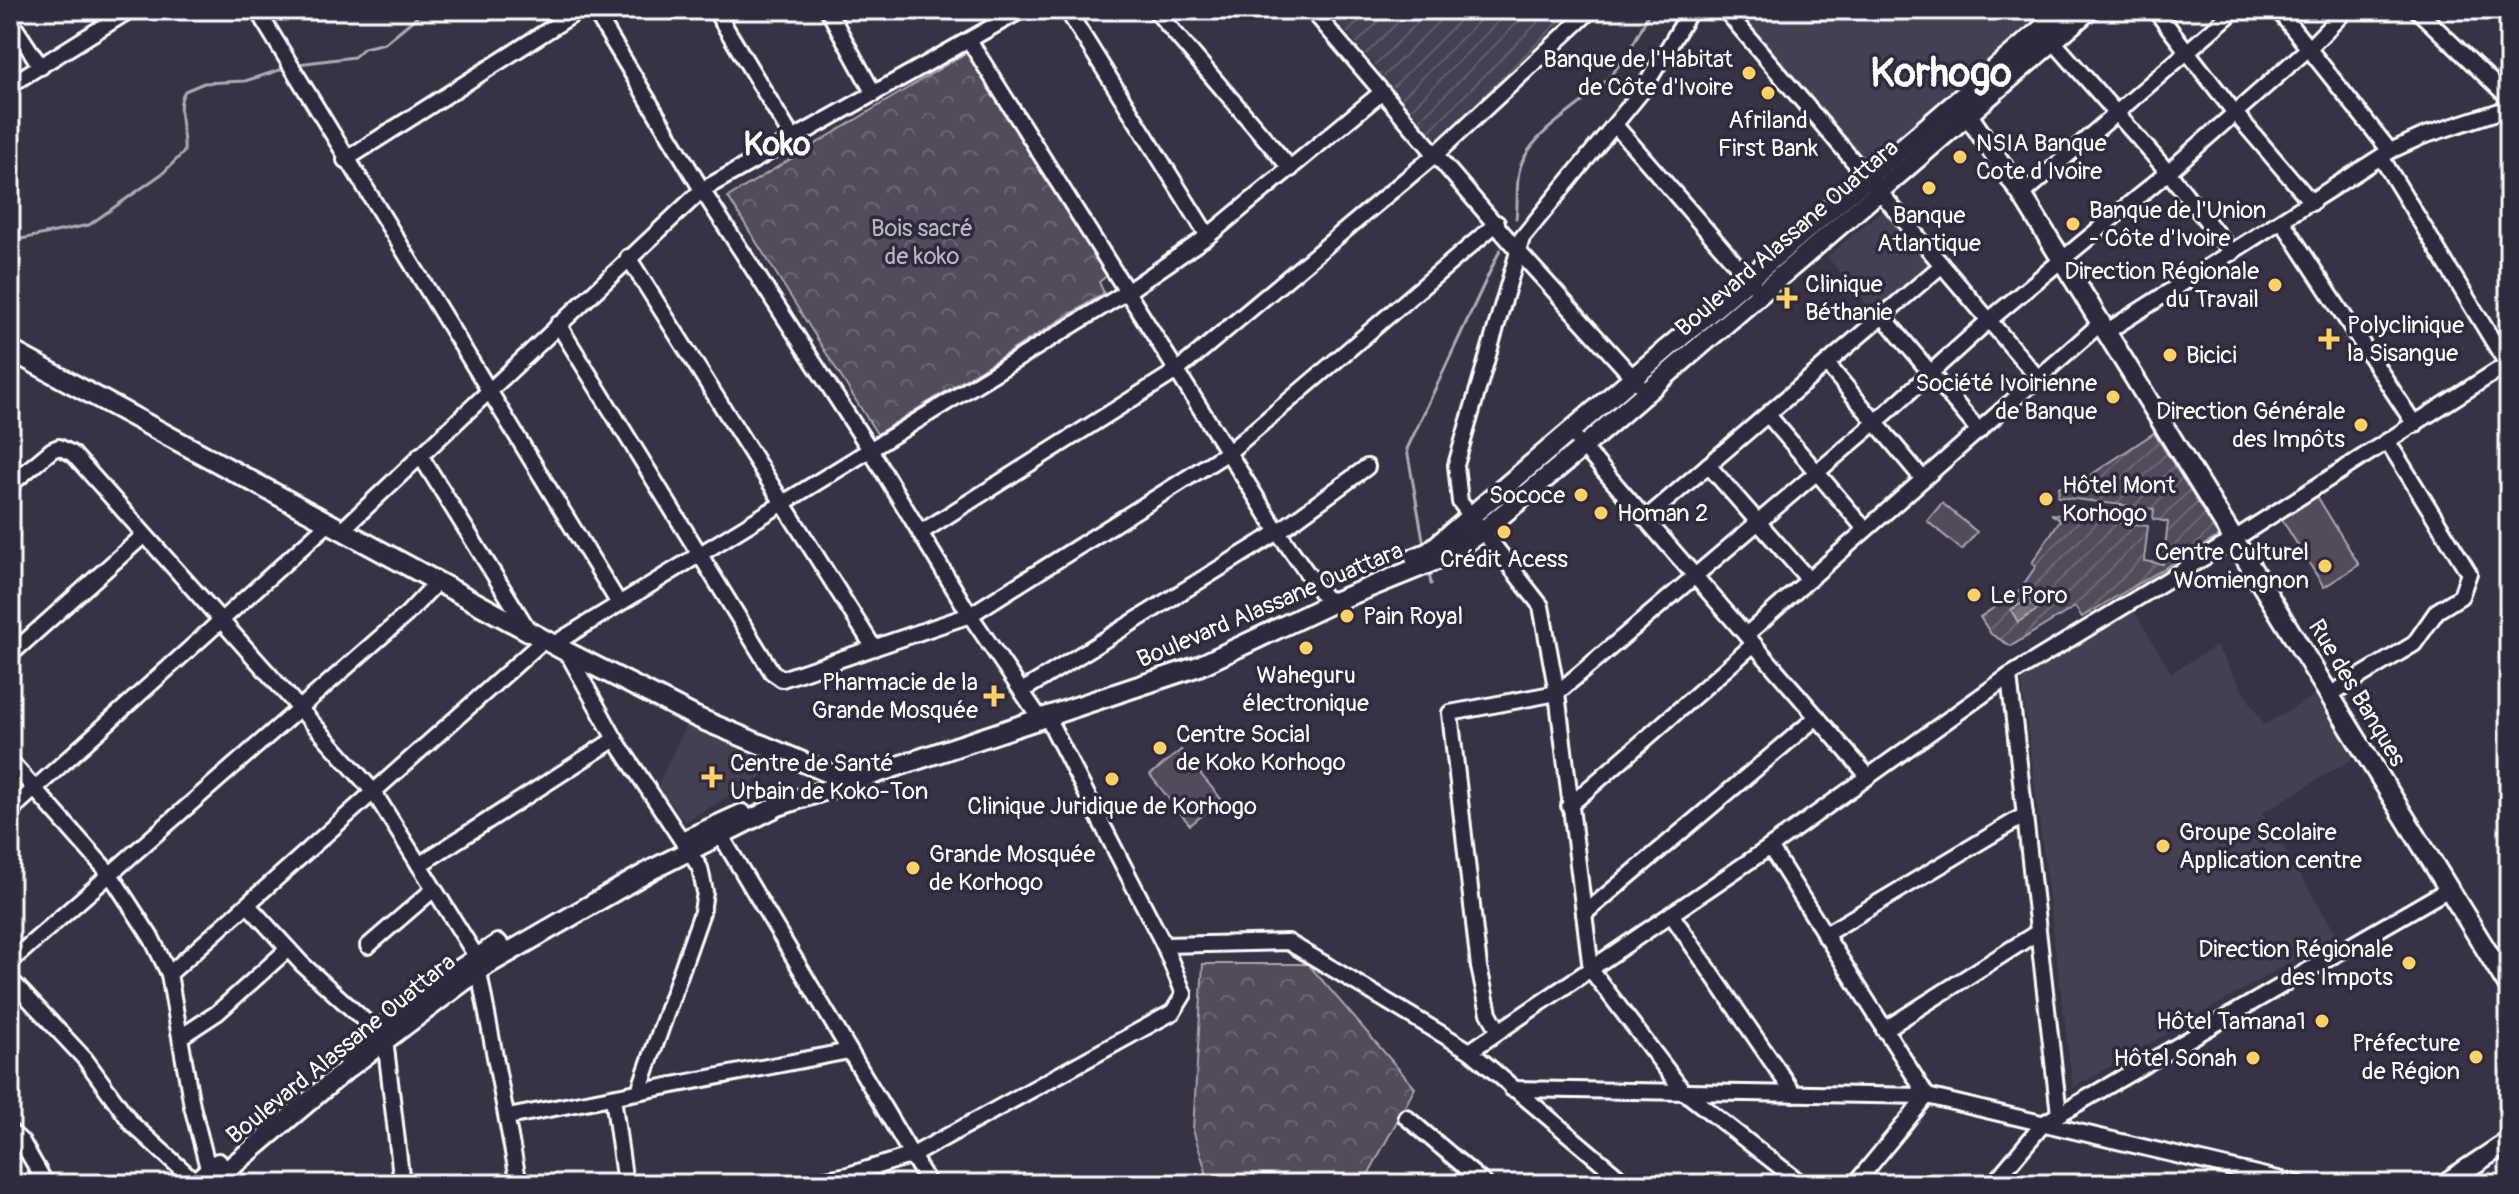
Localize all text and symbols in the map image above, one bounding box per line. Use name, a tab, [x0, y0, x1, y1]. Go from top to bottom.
place label: Banque de l'Habitat de Côte d'Ivoire	[1543, 45, 1733, 102]
district label: Korhogo	[1870, 49, 2012, 98]
marker: Banque de l'Habitat de Côte d'Ivoire	[1740, 64, 1758, 82]
marker: Afriland First Bank	[1759, 84, 1777, 102]
place label: Afriland First Bank	[1718, 106, 1818, 163]
district label: Koko	[743, 125, 811, 165]
place label: NSIA Banque Cote d Ivoire	[1976, 129, 2107, 186]
street label: Boulevard Alassane Ouattara	[1670, 133, 1904, 343]
marker: NSIA Banque Cote d Ivoire	[1951, 148, 1969, 166]
marker: Banque Atlantique	[1920, 179, 1938, 197]
place label: Banque de l'Union - Côte d'Ivoire	[2089, 196, 2266, 253]
place label: Banque Atlantique	[1877, 201, 1981, 258]
park label: Bois sacré de koko	[871, 214, 973, 271]
marker: Banque de l'Union - Côte d'Ivoire	[2064, 215, 2082, 233]
place label: Direction Régionale du Travail	[2064, 257, 2259, 314]
place label: Clinique Béthanie	[1805, 270, 1893, 327]
marker: Direction Régionale du Travail	[2266, 276, 2284, 294]
marker: Clinique Béthanie	[1776, 287, 1798, 309]
place label: Polyclinique la Sisangue	[2347, 311, 2464, 368]
marker: Polyclinique la Sisangue	[2318, 328, 2340, 350]
place label: Bicici	[2186, 341, 2237, 370]
marker: Bicici	[2161, 346, 2179, 364]
place label: Société Ivoirienne de Banque	[1915, 369, 2097, 426]
marker: Société Ivoirienne de Banque	[2104, 388, 2122, 406]
place label: Direction Générale des Impôts	[2156, 397, 2345, 454]
marker: Direction Générale des Impôts	[2352, 416, 2370, 434]
place label: Hôtel Mont Korhogo	[2062, 471, 2176, 528]
place label: Sococe	[1489, 481, 1565, 510]
marker: Sococe	[1572, 486, 1590, 504]
marker: Hôtel Mont Korhogo	[2037, 490, 2055, 508]
place label: Homan 2	[1617, 499, 1708, 528]
marker: Homan 2	[1592, 504, 1610, 522]
marker: Crédit Acess	[1495, 523, 1513, 541]
street label: Boulevard Alassane Ouattara	[1133, 536, 1407, 674]
place label: Centre Culturel Womiengnon	[2155, 538, 2309, 595]
place label: Crédit Acess	[1440, 545, 1568, 574]
marker: Centre Culturel Womiengnon	[2316, 557, 2334, 575]
place label: Le Poro	[1990, 581, 2068, 610]
marker: Le Poro	[1965, 586, 1983, 604]
place label: Pain Royal	[1363, 602, 1463, 631]
marker: Pain Royal	[1338, 607, 1356, 625]
street label: Rue des Banques	[2302, 614, 2412, 772]
marker: Waheguru électronique	[1297, 639, 1315, 657]
place label: Waheguru électronique	[1243, 661, 1369, 718]
place label: Pharmacie de la Grande Mosquée	[812, 668, 978, 725]
marker: Pharmacie de la Grande Mosquée	[985, 687, 1003, 705]
place label: Centre Social de Koko Korhogo	[1176, 720, 1346, 777]
marker: Centre Social de Koko Korhogo	[1151, 739, 1169, 757]
place label: Centre de Santé Urbain de Koko-Ton	[730, 749, 928, 806]
marker: Centre de Santé Urbain de Koko-Ton	[701, 766, 723, 788]
marker: Clinique Juridique de Korhogo	[1103, 770, 1121, 788]
place label: Clinique Juridique de Korhogo	[967, 792, 1257, 821]
place label: Groupe Scolaire Application centre	[2179, 818, 2362, 875]
marker: Groupe Scolaire Application centre	[2154, 837, 2172, 855]
place label: Grande Mosquée de Korhogo	[929, 840, 1096, 897]
marker: Grande Mosquée de Korhogo	[904, 859, 922, 877]
place label: Direction Régionale des Impots	[2198, 935, 2393, 992]
street label: Boulevard Alassane Ouattara	[221, 948, 461, 1150]
marker: Direction Régionale des Impots	[2400, 954, 2418, 972]
place label: Hôtel Tamana1	[2156, 1007, 2306, 1036]
marker: Hôtel Tamana1	[2313, 1012, 2331, 1030]
place label: Préfecture de Région	[2352, 1029, 2460, 1086]
place label: Hôtel Sonah	[2114, 1044, 2237, 1073]
marker: Préfecture de Région	[2467, 1048, 2485, 1066]
marker: Hôtel Sonah	[2244, 1049, 2262, 1067]

